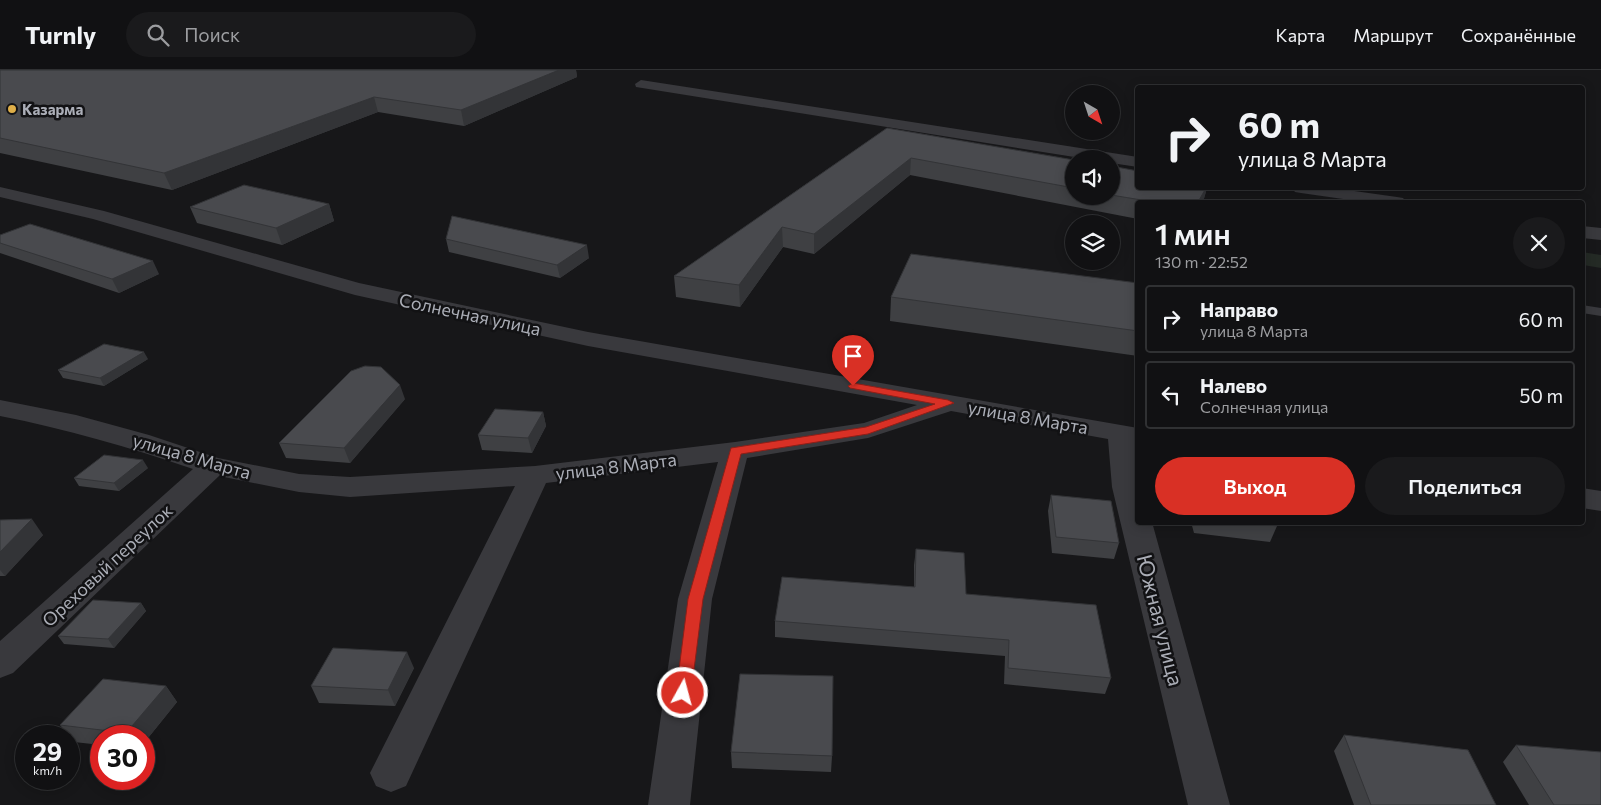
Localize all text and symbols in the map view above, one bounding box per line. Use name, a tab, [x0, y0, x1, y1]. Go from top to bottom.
search box	[126, 12, 476, 57]
text: Turnly	[25, 20, 96, 49]
icon: search	[144, 21, 172, 49]
text: Поиск	[184, 23, 240, 46]
text: Карта	[1276, 24, 1325, 46]
text: Маршрут	[1353, 24, 1433, 46]
text: Сохранённые	[1461, 24, 1576, 46]
north arrow	[1065, 85, 1120, 140]
map controls	[1065, 85, 1120, 270]
place label: Казарма	[22, 100, 83, 118]
text: 60 m	[1238, 102, 1320, 145]
marker: Казарма	[6, 103, 18, 115]
icon: right	[1155, 105, 1220, 170]
text: улица 8 Марта	[1238, 145, 1387, 172]
button: sound	[1065, 150, 1120, 205]
text: 1 мин	[1155, 214, 1231, 251]
button: layers	[1065, 215, 1120, 270]
button: close	[1513, 217, 1565, 269]
text: 130 m · 22:52	[1155, 252, 1248, 271]
street label: Солнечная улица	[397, 288, 543, 340]
text: Направо	[1200, 298, 1278, 321]
icon: right	[1157, 305, 1185, 333]
text: 60 m	[1519, 308, 1563, 331]
text: улица 8 Марта	[1200, 321, 1308, 340]
pin	[832, 335, 874, 386]
icon: arrive	[839, 342, 867, 370]
text: Налево	[1200, 374, 1267, 397]
icon: left	[1157, 381, 1185, 409]
text: 50 m	[1519, 384, 1563, 407]
street label: улица 8 Марта	[966, 396, 1090, 438]
text: Солнечная улица	[1200, 397, 1328, 416]
street label: улица 8 Марта	[131, 429, 253, 483]
street label: улица 8 Марта	[554, 448, 678, 484]
button: Выход	[1155, 457, 1355, 515]
button: Поделиться	[1365, 457, 1565, 515]
street label: Ореховый переулок	[37, 499, 177, 631]
street label: Южная улица	[1133, 552, 1189, 688]
position arrow	[656, 666, 708, 718]
speed limit sign: 30	[90, 725, 155, 790]
text: 29	[33, 736, 62, 766]
text: km/h	[33, 763, 62, 777]

